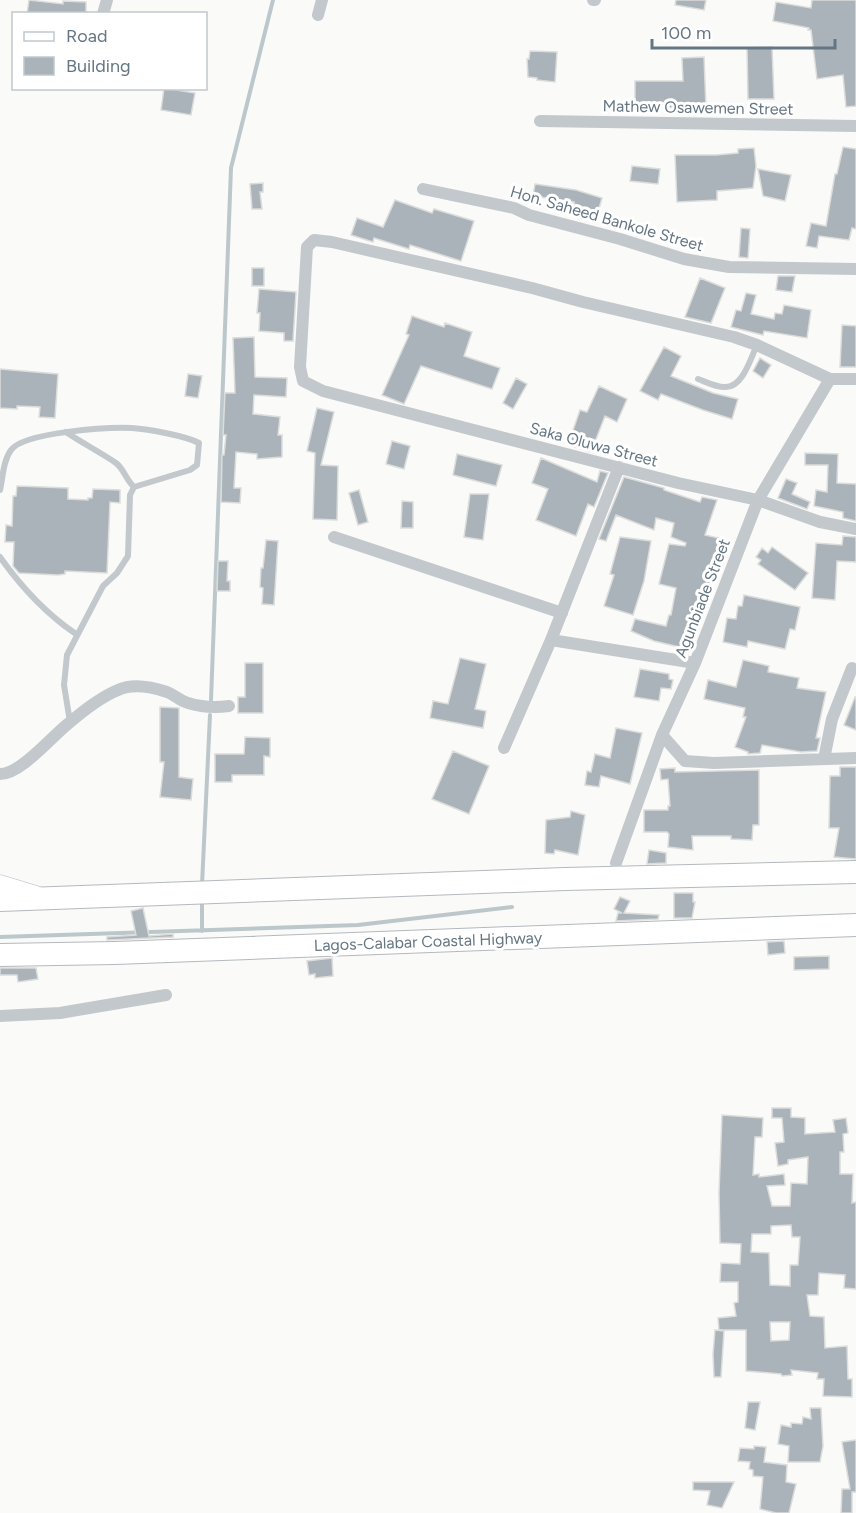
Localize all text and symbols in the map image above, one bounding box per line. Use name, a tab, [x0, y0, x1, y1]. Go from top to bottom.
legend	[12, 12, 207, 90]
scale bar	[652, 12, 835, 50]
text: 100 m	[661, 22, 711, 44]
text: Road	[66, 25, 107, 47]
text: Building	[66, 55, 131, 77]
street label: Mathew Osawemen Street	[602, 96, 794, 119]
street label: Hon. Saheed Bankole Street	[508, 182, 706, 255]
street label: Saka Oluwa Street	[528, 418, 660, 471]
street label: Agunbiade Street	[671, 536, 734, 660]
street label: Lagos-Calabar Coastal Highway	[314, 928, 543, 955]

